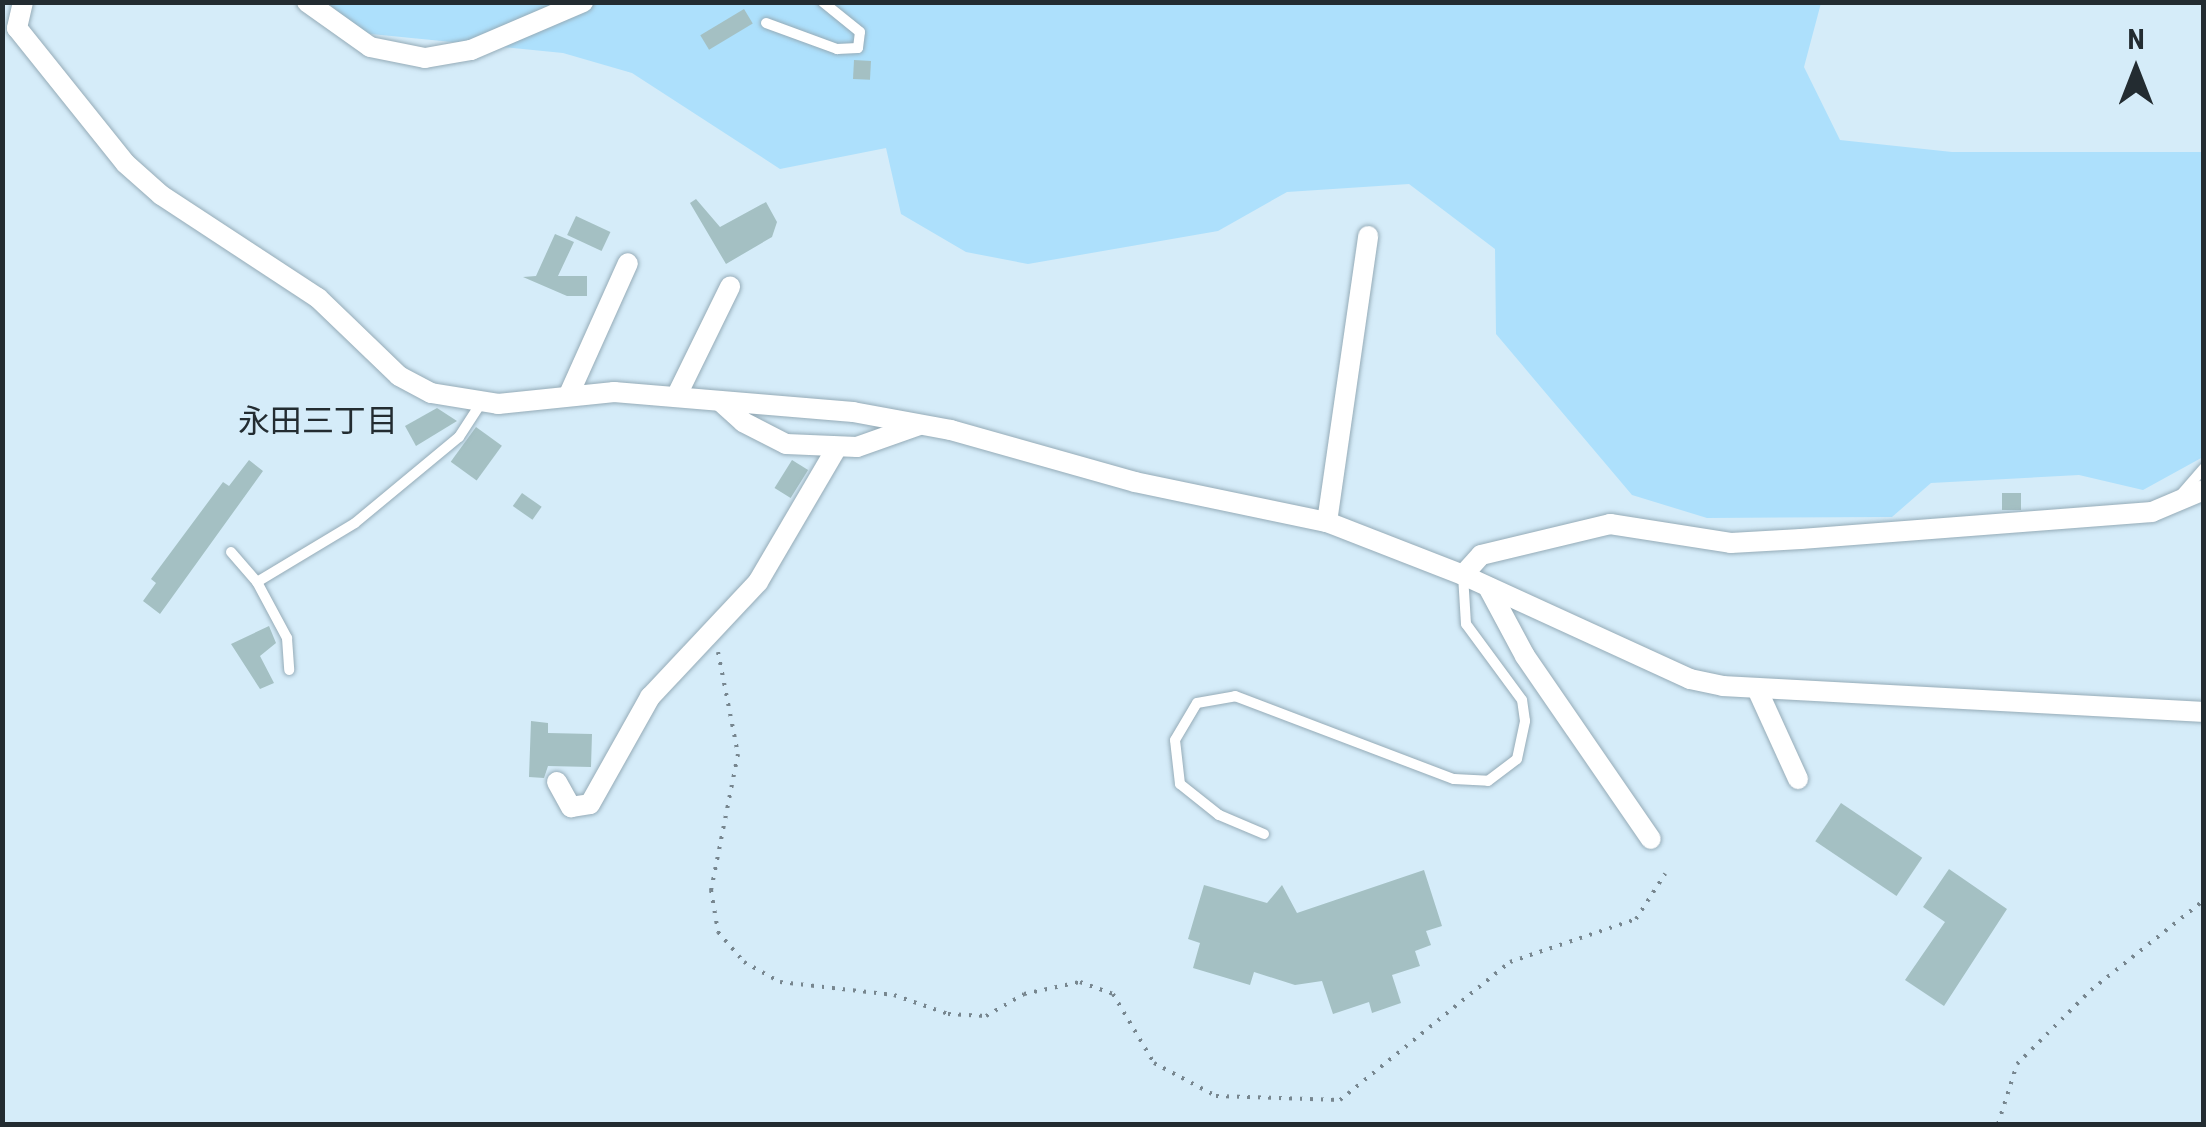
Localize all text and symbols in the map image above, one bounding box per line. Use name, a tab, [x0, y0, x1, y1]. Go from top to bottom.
north arrow	[2086, 20, 2186, 120]
text: N	[2127, 23, 2145, 56]
district label: 永田三丁目	[238, 402, 398, 440]

